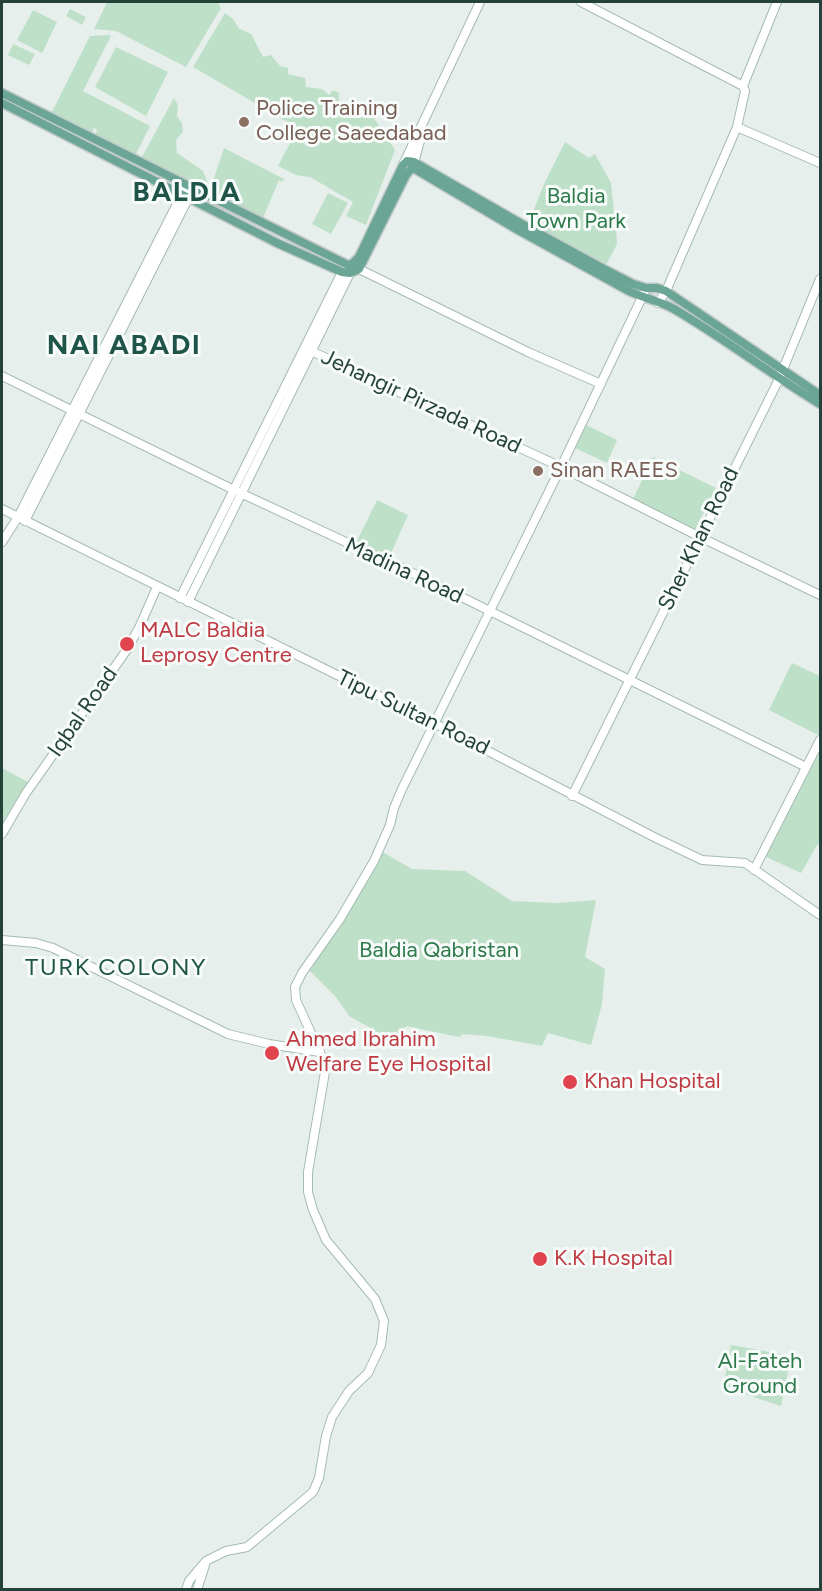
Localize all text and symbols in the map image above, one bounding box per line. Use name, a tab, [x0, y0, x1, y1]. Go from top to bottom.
place label: Police Training College Saeedabad	[256, 96, 447, 148]
marker: Police Training College Saeedabad	[237, 115, 251, 129]
district label: BALDIA	[133, 176, 241, 210]
park label: Baldia Town Park	[526, 184, 626, 236]
district label: NAI ABADI	[47, 329, 201, 363]
street label: Jehangir Pirzada Road	[317, 344, 525, 460]
place label: Sinan RAEES	[550, 458, 678, 484]
street label: Sher Khan Road	[653, 463, 745, 615]
marker: Sinan RAEES	[531, 464, 545, 478]
street label: Madina Road	[341, 532, 467, 610]
place label: MALC Baldia Leprosy Centre	[140, 618, 292, 670]
marker: MALC Baldia Leprosy Centre	[118, 635, 136, 653]
street label: Iqbal Road	[42, 662, 124, 762]
street label: Tipu Sultan Road	[332, 665, 494, 761]
park label: Baldia Qabristan	[359, 938, 519, 964]
district label: TURK COLONY	[25, 954, 207, 982]
place label: Ahmed Ibrahim Welfare Eye Hospital	[286, 1027, 491, 1078]
marker: Ahmed Ibrahim Welfare Eye Hospital	[263, 1044, 281, 1062]
place label: Khan Hospital	[584, 1069, 721, 1095]
marker: Khan Hospital	[561, 1073, 579, 1091]
place label: K.K Hospital	[554, 1246, 673, 1272]
marker: K.K Hospital	[531, 1250, 549, 1268]
park label: Al-Fateh Ground	[718, 1349, 802, 1400]

